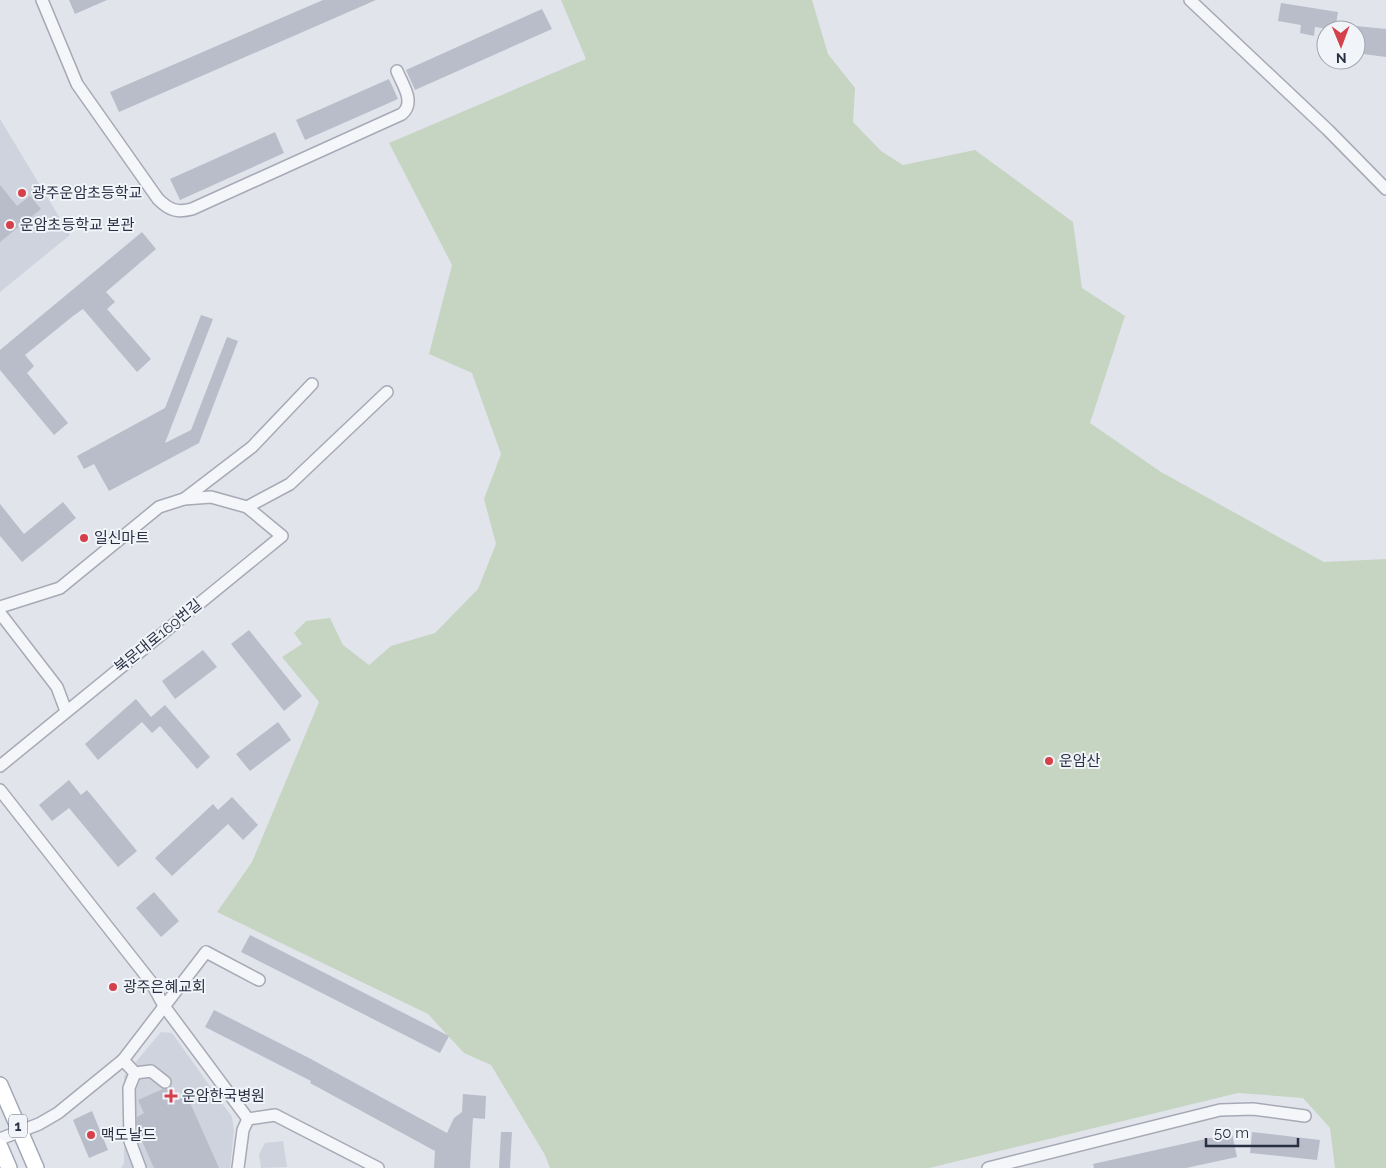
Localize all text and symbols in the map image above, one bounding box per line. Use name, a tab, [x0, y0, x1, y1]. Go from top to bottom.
north arrow	[1316, 20, 1366, 70]
text: N	[1336, 50, 1347, 66]
place label: 광주운암초등학교	[32, 184, 142, 202]
marker: 광주운암초등학교	[16, 187, 28, 199]
place label: 운암초등학교 본관	[20, 216, 134, 234]
marker: 운암초등학교 본관	[4, 219, 16, 231]
place label: 일신마트	[94, 529, 149, 547]
marker: 일신마트	[78, 532, 90, 544]
street label: 북문대로169번길	[111, 595, 205, 677]
place label: 운암산	[1059, 752, 1101, 770]
marker: 운암산	[1043, 755, 1055, 767]
place label: 광주은혜교회	[123, 978, 206, 996]
marker: 광주은혜교회	[107, 981, 119, 993]
place label: 운암한국병원	[182, 1087, 265, 1105]
marker: 운암한국병원	[164, 1089, 178, 1103]
road number: 1	[9, 1114, 27, 1138]
scale bar	[1206, 1116, 1298, 1148]
text: 50 m	[1214, 1124, 1249, 1142]
place label: 맥도날드	[101, 1126, 156, 1144]
marker: 맥도날드	[85, 1129, 97, 1141]

